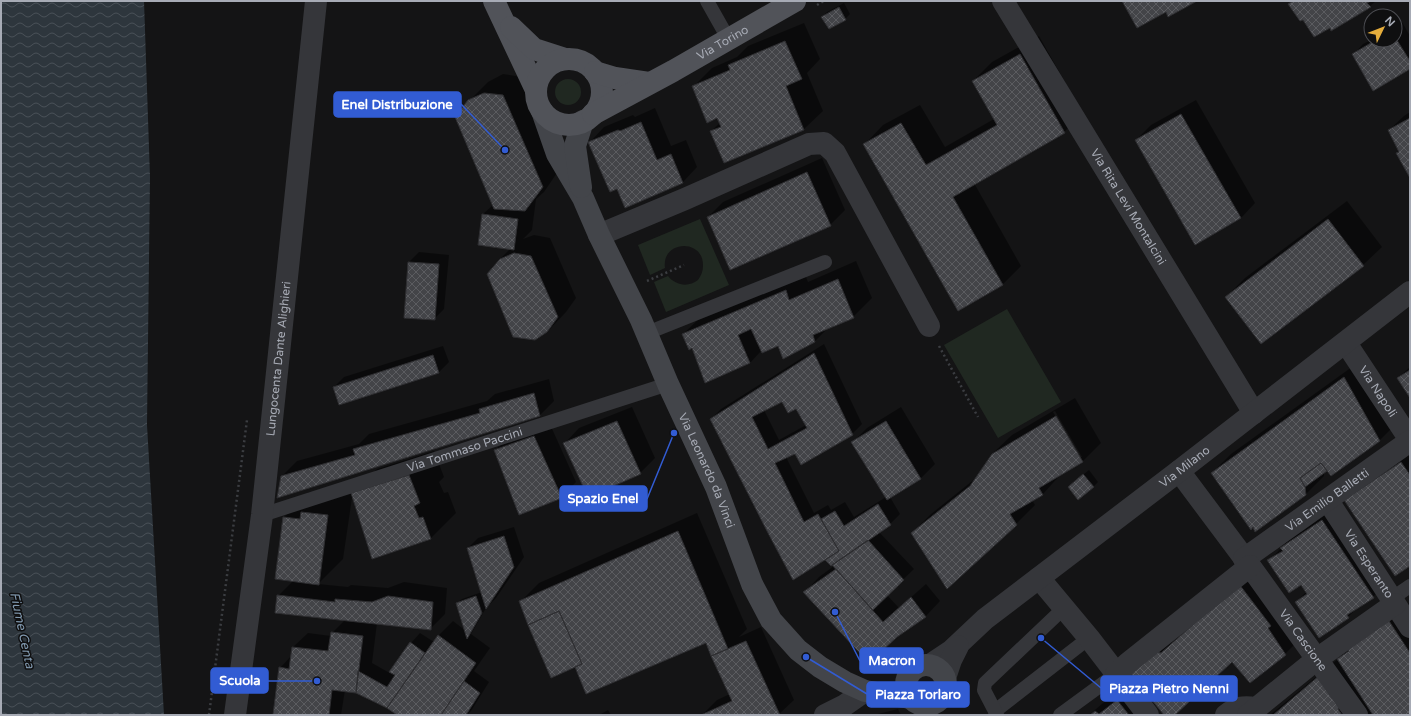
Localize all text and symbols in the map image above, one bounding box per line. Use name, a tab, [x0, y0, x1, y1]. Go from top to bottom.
north arrow	[1363, 8, 1403, 48]
text: N	[1382, 14, 1398, 29]
street label: Via Torino	[694, 22, 751, 63]
callout: Enel Distribuzione	[334, 92, 461, 117]
text: Enel Distribuzione	[341, 97, 453, 113]
street label: Via Rita Levi Montalcini	[1088, 146, 1169, 267]
street label: Lungocenta Dante Alighieri	[263, 281, 294, 437]
street label: Via Napoli	[1356, 363, 1400, 420]
street label: Via Leonardo da Vinci	[675, 411, 738, 530]
street label: Via Tommaso Paccini	[405, 424, 524, 475]
street label: Via Milano	[1157, 443, 1213, 490]
street label: Via Emilio Balletti	[1283, 465, 1372, 534]
callout: Spazio Enel	[560, 486, 647, 511]
text: Spazio Enel	[567, 491, 639, 507]
street label: Via Esperanto	[1341, 527, 1396, 601]
water label: Fiume Centa	[6, 590, 38, 671]
street label: Via Cascione	[1276, 607, 1330, 674]
callout: Macron	[860, 648, 923, 673]
text: Macron	[868, 653, 916, 669]
callout: Scuola	[211, 668, 268, 693]
text: Scuola	[219, 673, 261, 689]
callout: Piazza Pietro Nenni	[1101, 676, 1237, 701]
text: Piazza Pietro Nenni	[1109, 681, 1229, 697]
callout: Piazza Torlaro	[867, 682, 969, 707]
text: Piazza Torlaro	[875, 687, 961, 703]

